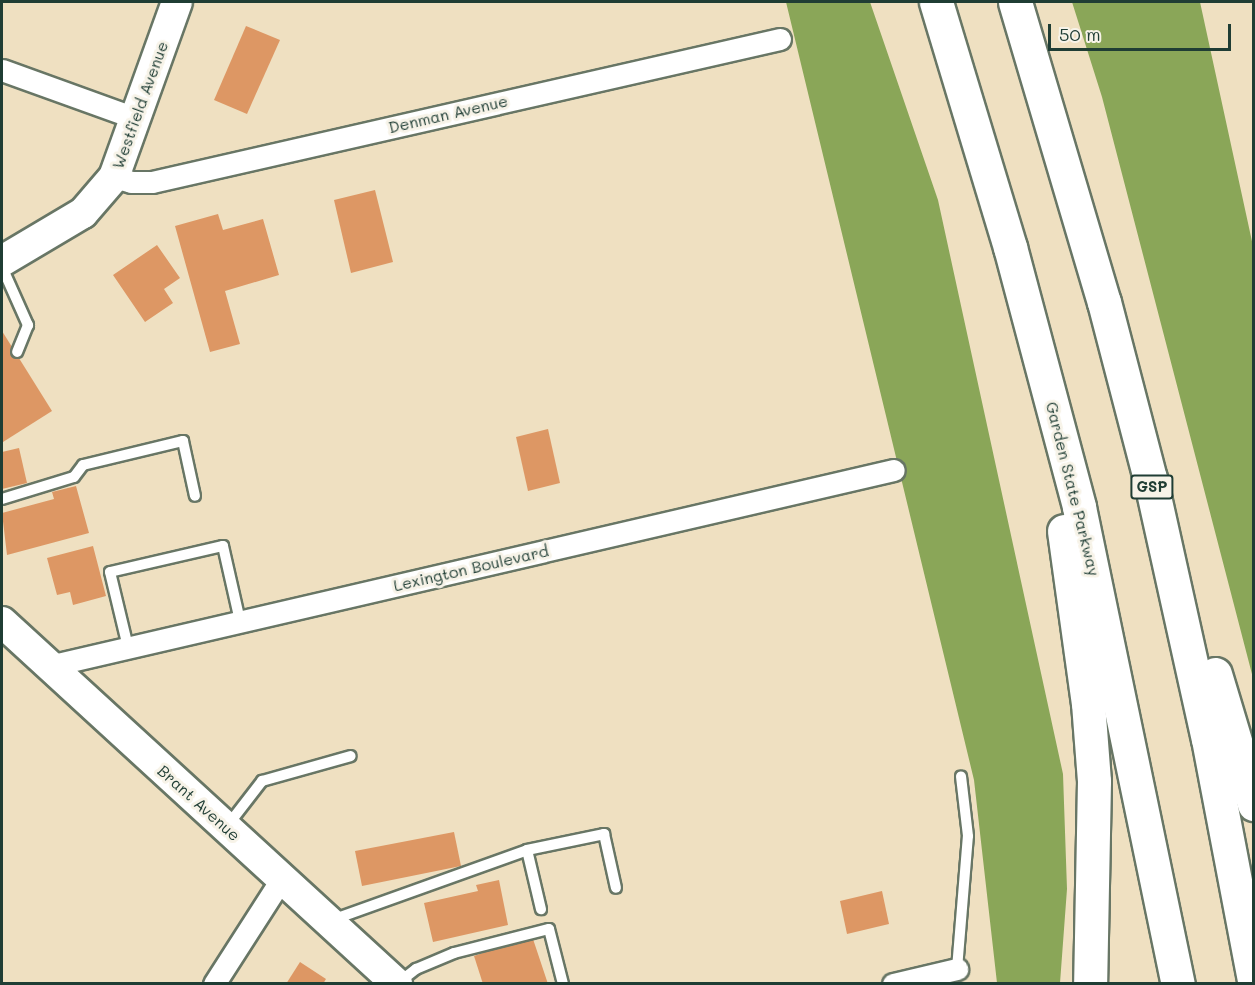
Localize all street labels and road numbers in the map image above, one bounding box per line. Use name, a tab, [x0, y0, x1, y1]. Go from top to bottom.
street label: Westfield Avenue	[108, 39, 172, 171]
street label: Denman Avenue	[386, 91, 510, 137]
street label: Garden State Parkway	[1042, 400, 1104, 578]
road number: GSP	[1130, 475, 1174, 499]
street label: Lexington Boulevard	[392, 541, 550, 595]
street label: Brant Avenue	[154, 761, 244, 845]

